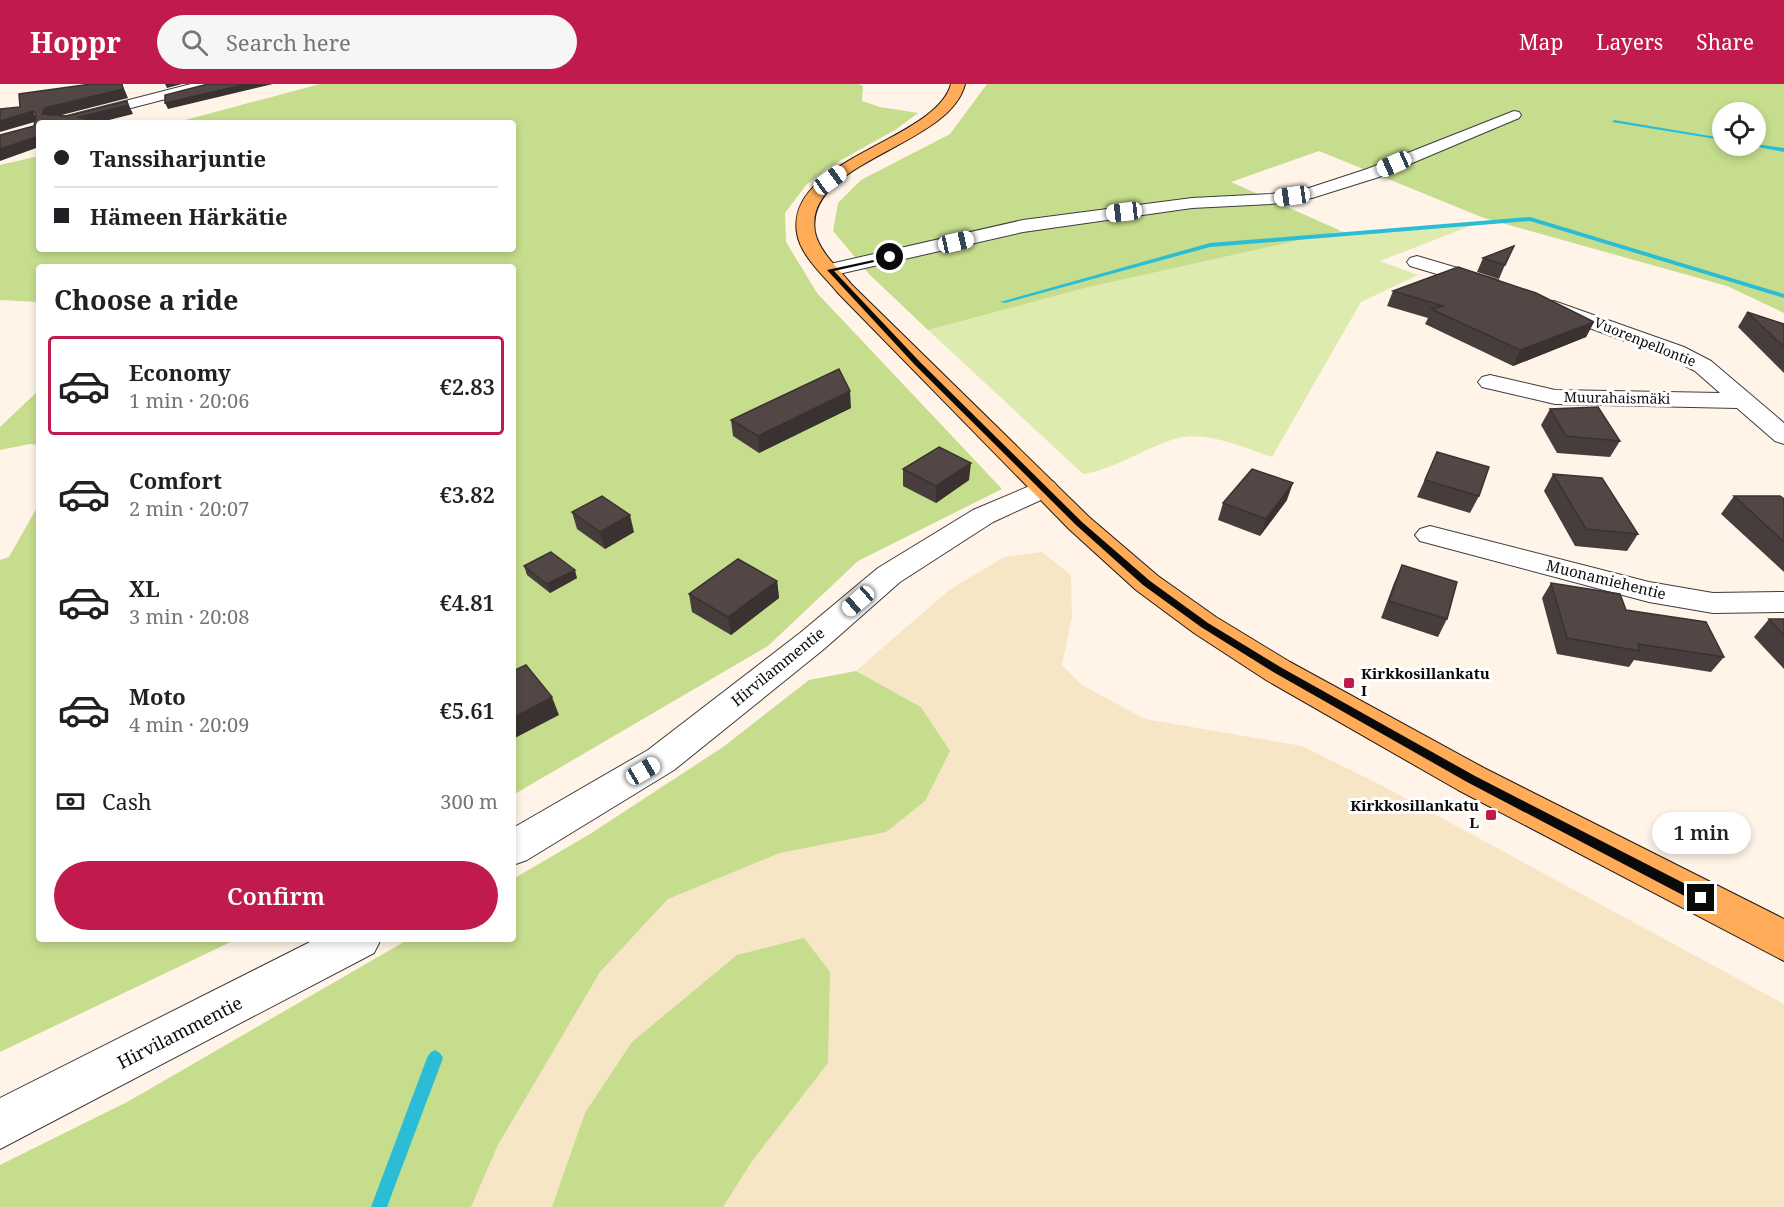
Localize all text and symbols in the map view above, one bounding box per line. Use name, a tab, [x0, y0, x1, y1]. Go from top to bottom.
search box	[157, 15, 577, 69]
text: Hoppr	[30, 23, 121, 61]
icon: search	[178, 26, 211, 59]
text: Search here	[226, 27, 351, 57]
text: Map	[1519, 28, 1563, 56]
text: Layers	[1596, 28, 1663, 56]
text: Share	[1696, 28, 1754, 56]
map controls	[1712, 102, 1766, 156]
button: locate	[1712, 102, 1766, 156]
text: Tanssiharjuntie	[90, 143, 266, 173]
car	[1374, 148, 1414, 180]
car	[810, 162, 850, 198]
car	[1273, 185, 1311, 207]
text: Hämeen Härkätie	[90, 201, 288, 231]
car	[1105, 201, 1143, 223]
car	[936, 229, 976, 255]
route start	[876, 243, 903, 270]
text: Choose a ride	[54, 281, 239, 318]
street label: Vuorenpellontie	[1591, 312, 1699, 371]
text: Economy	[129, 357, 231, 387]
icon: car	[57, 359, 111, 413]
text: €2.83	[439, 371, 495, 401]
text: 1 min · 20:06	[129, 387, 249, 414]
street label: Muurahaismäki	[1564, 387, 1671, 408]
text: Comfort	[129, 465, 222, 495]
icon: car	[57, 467, 111, 521]
text: €3.82	[439, 479, 495, 509]
text: 2 min · 20:07	[129, 495, 249, 522]
street label: Muonamiehentie	[1544, 554, 1668, 604]
text: XL	[129, 573, 160, 603]
icon: car	[57, 575, 111, 629]
car	[839, 582, 877, 620]
text: €4.81	[439, 587, 495, 617]
text: 3 min · 20:08	[129, 603, 249, 630]
street label: Hirvilammentie	[727, 622, 828, 710]
place label: Kirkkosillankatu I	[1361, 663, 1490, 700]
marker: Kirkkosillankatu I	[1342, 676, 1356, 690]
text: Moto	[129, 681, 186, 711]
icon: car	[57, 683, 111, 737]
text: €5.61	[439, 695, 495, 725]
text: 4 min · 20:09	[129, 711, 249, 738]
car	[623, 754, 663, 788]
icon: cash	[54, 785, 87, 818]
text: Cash	[102, 786, 152, 816]
text: 300 m	[440, 788, 498, 815]
place label: Kirkkosillankatu L	[1350, 795, 1479, 832]
marker: Kirkkosillankatu L	[1484, 808, 1498, 822]
callout: 1 min	[1652, 811, 1750, 853]
text: 1 min	[1674, 819, 1729, 846]
button: Confirm	[54, 861, 498, 930]
route end	[1687, 884, 1714, 911]
street label: Hirvilammentie	[113, 990, 246, 1074]

